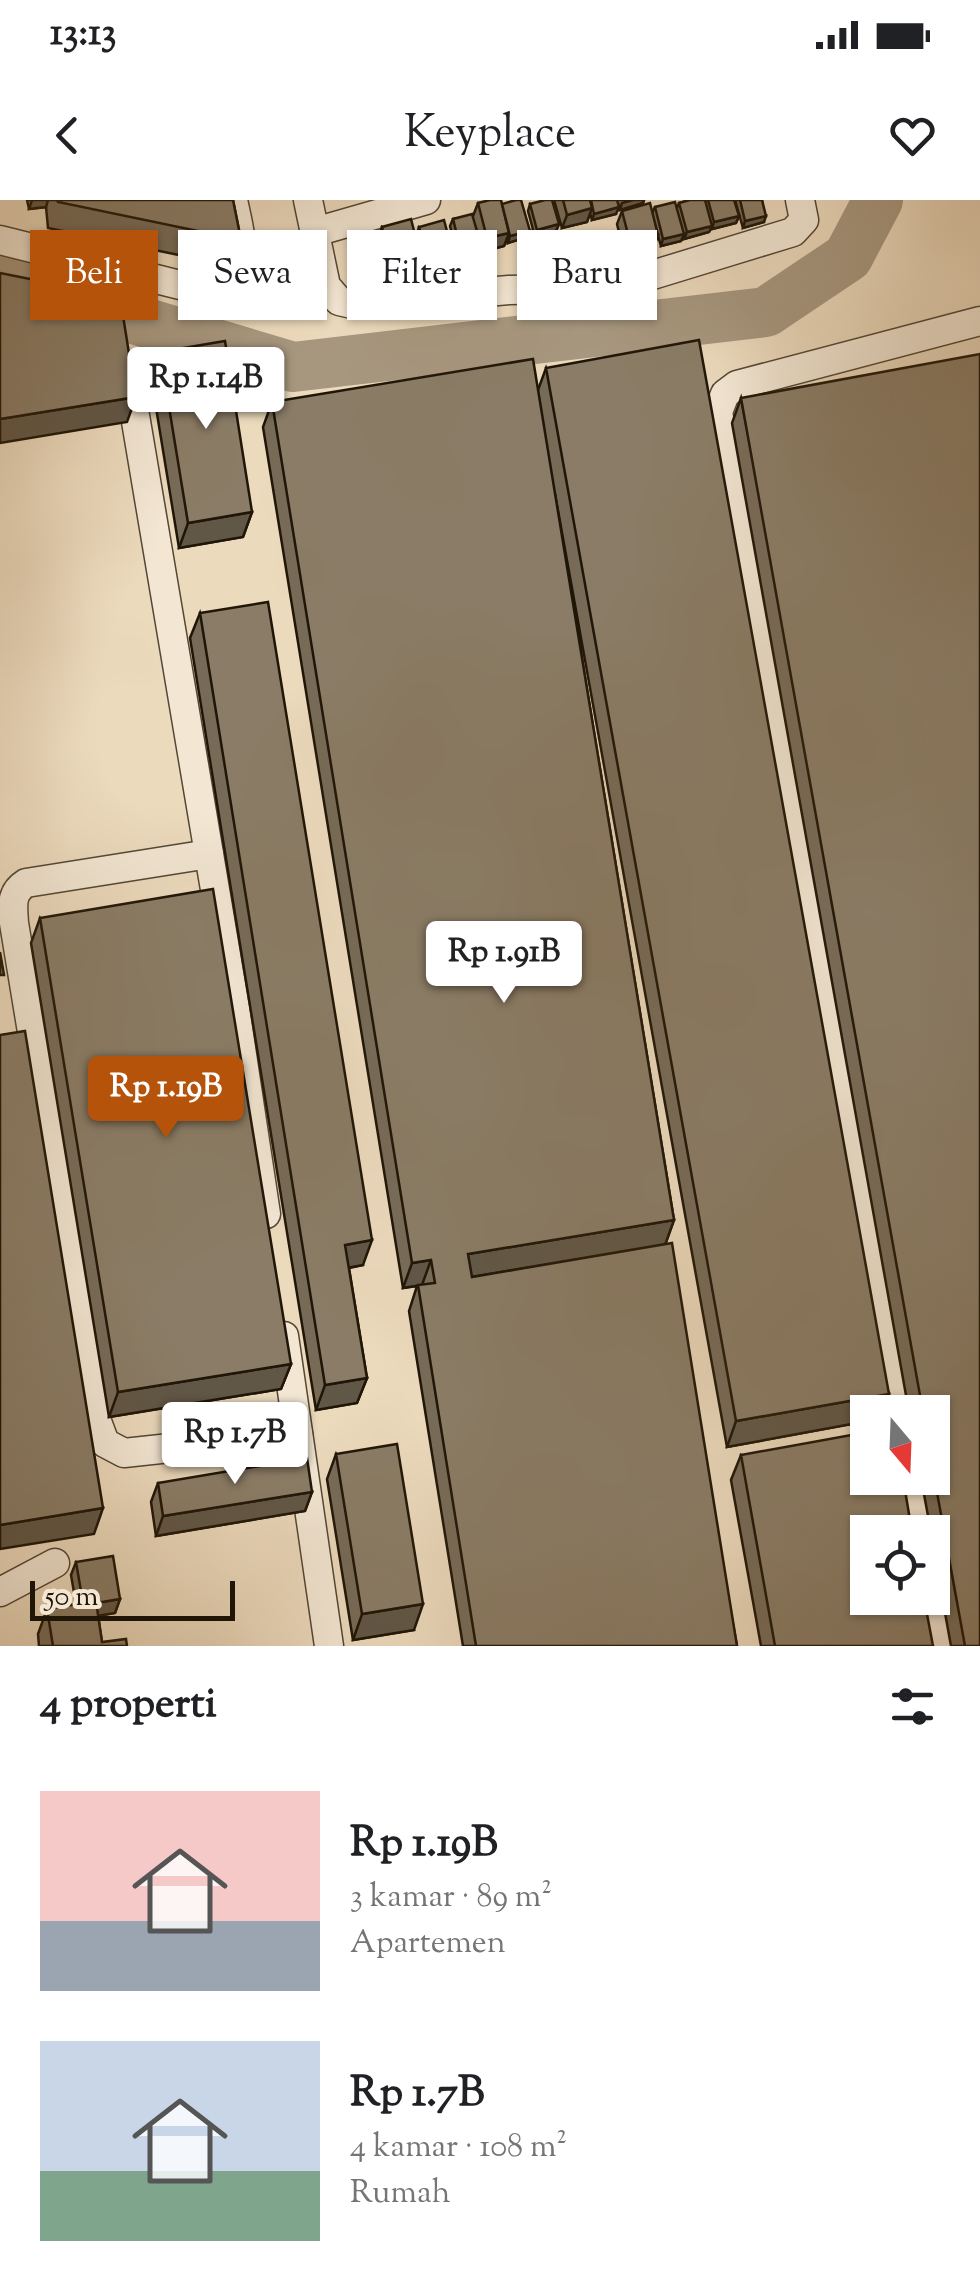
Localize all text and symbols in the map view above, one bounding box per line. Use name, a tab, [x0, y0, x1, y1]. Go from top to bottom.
text: 13:13	[50, 8, 116, 62]
text: Keyplace	[404, 103, 576, 168]
icon: back	[40, 108, 95, 163]
icon: heart	[885, 108, 940, 163]
chip: Beli	[30, 230, 158, 320]
chip: Sewa	[178, 230, 327, 320]
chip: Filter	[347, 230, 497, 320]
chip: Baru	[517, 230, 657, 320]
pin: Rp 1.14B	[103, 347, 309, 432]
text: Rp 1.14B	[149, 356, 263, 402]
pin: Rp 1.91B	[401, 921, 607, 1006]
text: Rp 1.91B	[448, 930, 560, 976]
pin: Rp 1.19B	[63, 1056, 269, 1141]
text: Rp 1.19B	[110, 1065, 222, 1111]
north arrow	[850, 1395, 950, 1495]
map controls	[850, 1395, 950, 1615]
pin: Rp 1.7B	[143, 1402, 327, 1487]
text: Rp 1.7B	[184, 1411, 286, 1457]
button: locate	[850, 1515, 950, 1615]
scale bar	[30, 1576, 235, 1620]
text: 50 m	[45, 1578, 99, 1618]
text: 4 properti	[40, 1676, 217, 1736]
icon: filters	[885, 1679, 940, 1734]
text: Rp 1.19B	[350, 1815, 498, 1875]
icon: home	[120, 1831, 240, 1951]
text: 3 kamar · 89 m²	[350, 1875, 552, 1921]
text: Apartemen	[350, 1921, 506, 1967]
text: Rp 1.7B	[350, 2065, 484, 2125]
icon: home	[120, 2081, 240, 2201]
text: 4 kamar · 108 m²	[350, 2125, 567, 2171]
text: Rumah	[350, 2171, 450, 2217]

